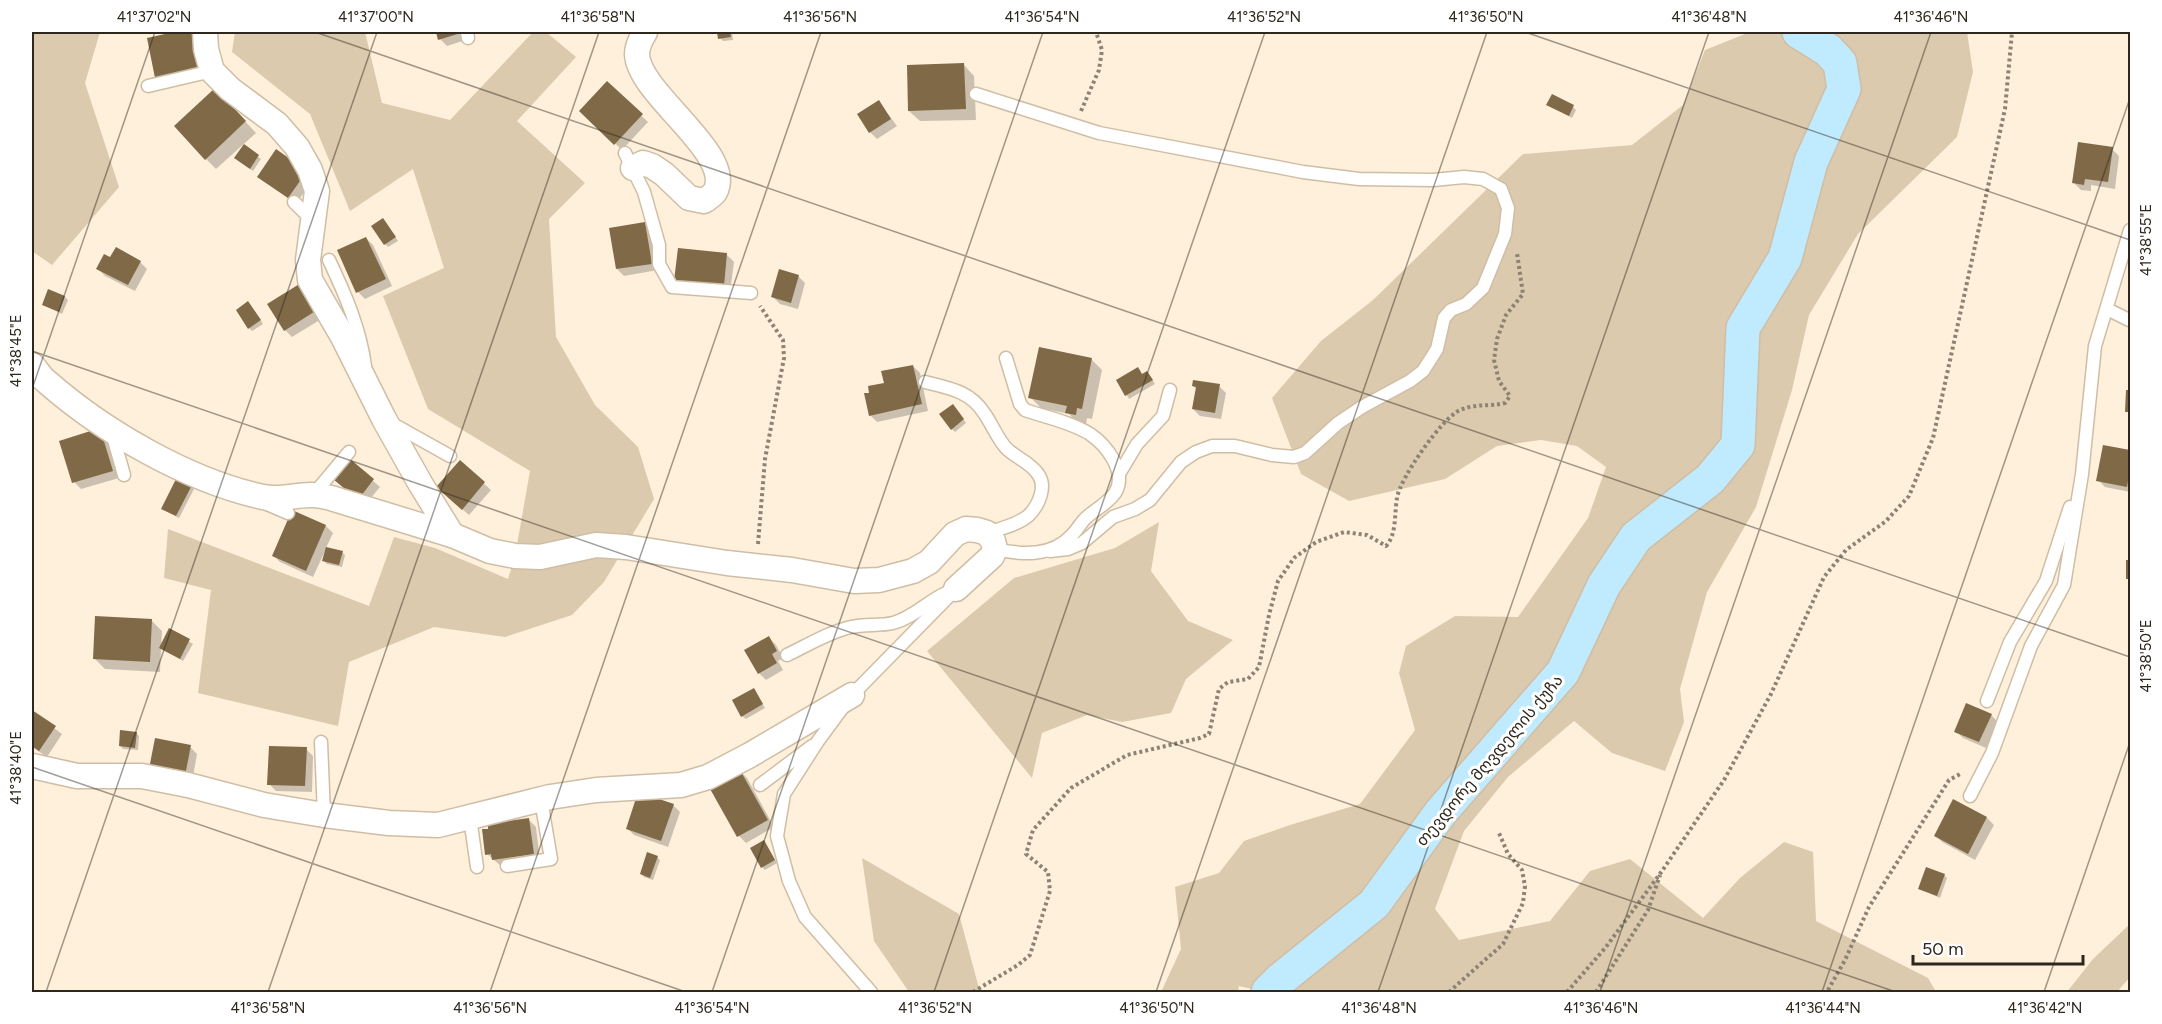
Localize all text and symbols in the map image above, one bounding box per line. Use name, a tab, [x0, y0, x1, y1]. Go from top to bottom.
text: 41°37'02"N	[117, 8, 191, 26]
text: 41°37'00"N	[338, 8, 414, 26]
text: 41°36'58"N	[561, 8, 635, 26]
text: 41°36'56"N	[783, 8, 857, 26]
text: 41°36'54"N	[1004, 8, 1080, 26]
text: 41°36'52"N	[1227, 8, 1301, 26]
text: 41°36'50"N	[1448, 8, 1524, 26]
text: 41°36'48"N	[1671, 8, 1747, 26]
text: 41°36'46"N	[1894, 8, 1968, 26]
text: 41°38'55"E	[2137, 204, 2155, 276]
text: 41°38'45"E	[7, 314, 25, 388]
text: 41°38'50"E	[2137, 619, 2155, 693]
street label: თევდორე მღვდელის ქუჩა	[1412, 671, 1567, 851]
text: 41°38'40"E	[7, 731, 25, 805]
scale bar	[1913, 928, 2082, 966]
text: 50 m	[1922, 938, 1964, 960]
text: 41°36'58"N	[231, 999, 305, 1017]
text: 41°36'56"N	[453, 999, 527, 1017]
text: 41°36'54"N	[674, 999, 750, 1017]
text: 41°36'52"N	[898, 999, 972, 1017]
text: 41°36'50"N	[1119, 999, 1195, 1017]
text: 41°36'48"N	[1341, 999, 1417, 1017]
text: 41°36'46"N	[1564, 999, 1638, 1017]
text: 41°36'44"N	[1785, 999, 1861, 1017]
text: 41°36'42"N	[2008, 999, 2082, 1017]

